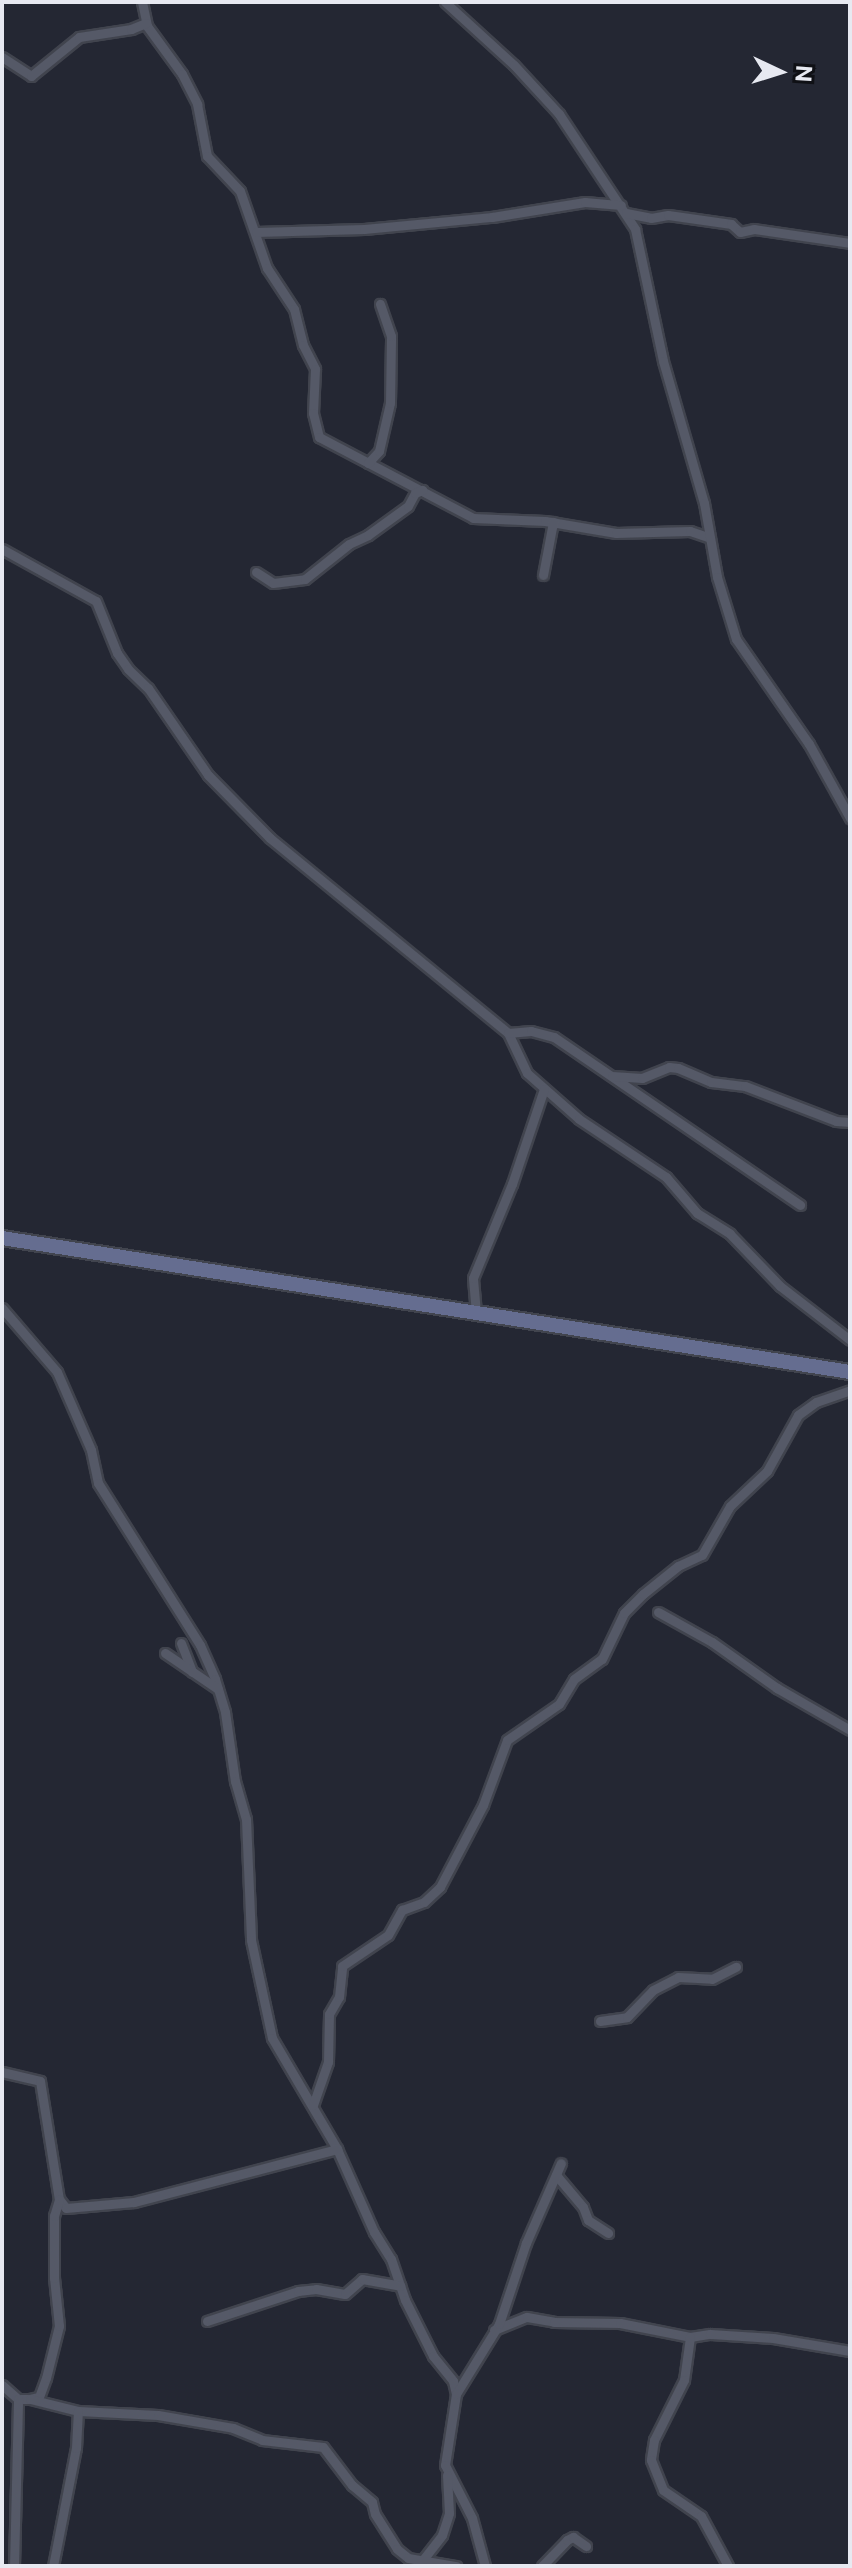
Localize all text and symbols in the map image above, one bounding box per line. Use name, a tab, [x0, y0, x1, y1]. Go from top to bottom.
north arrow	[740, 32, 820, 112]
text: N	[790, 64, 818, 83]

